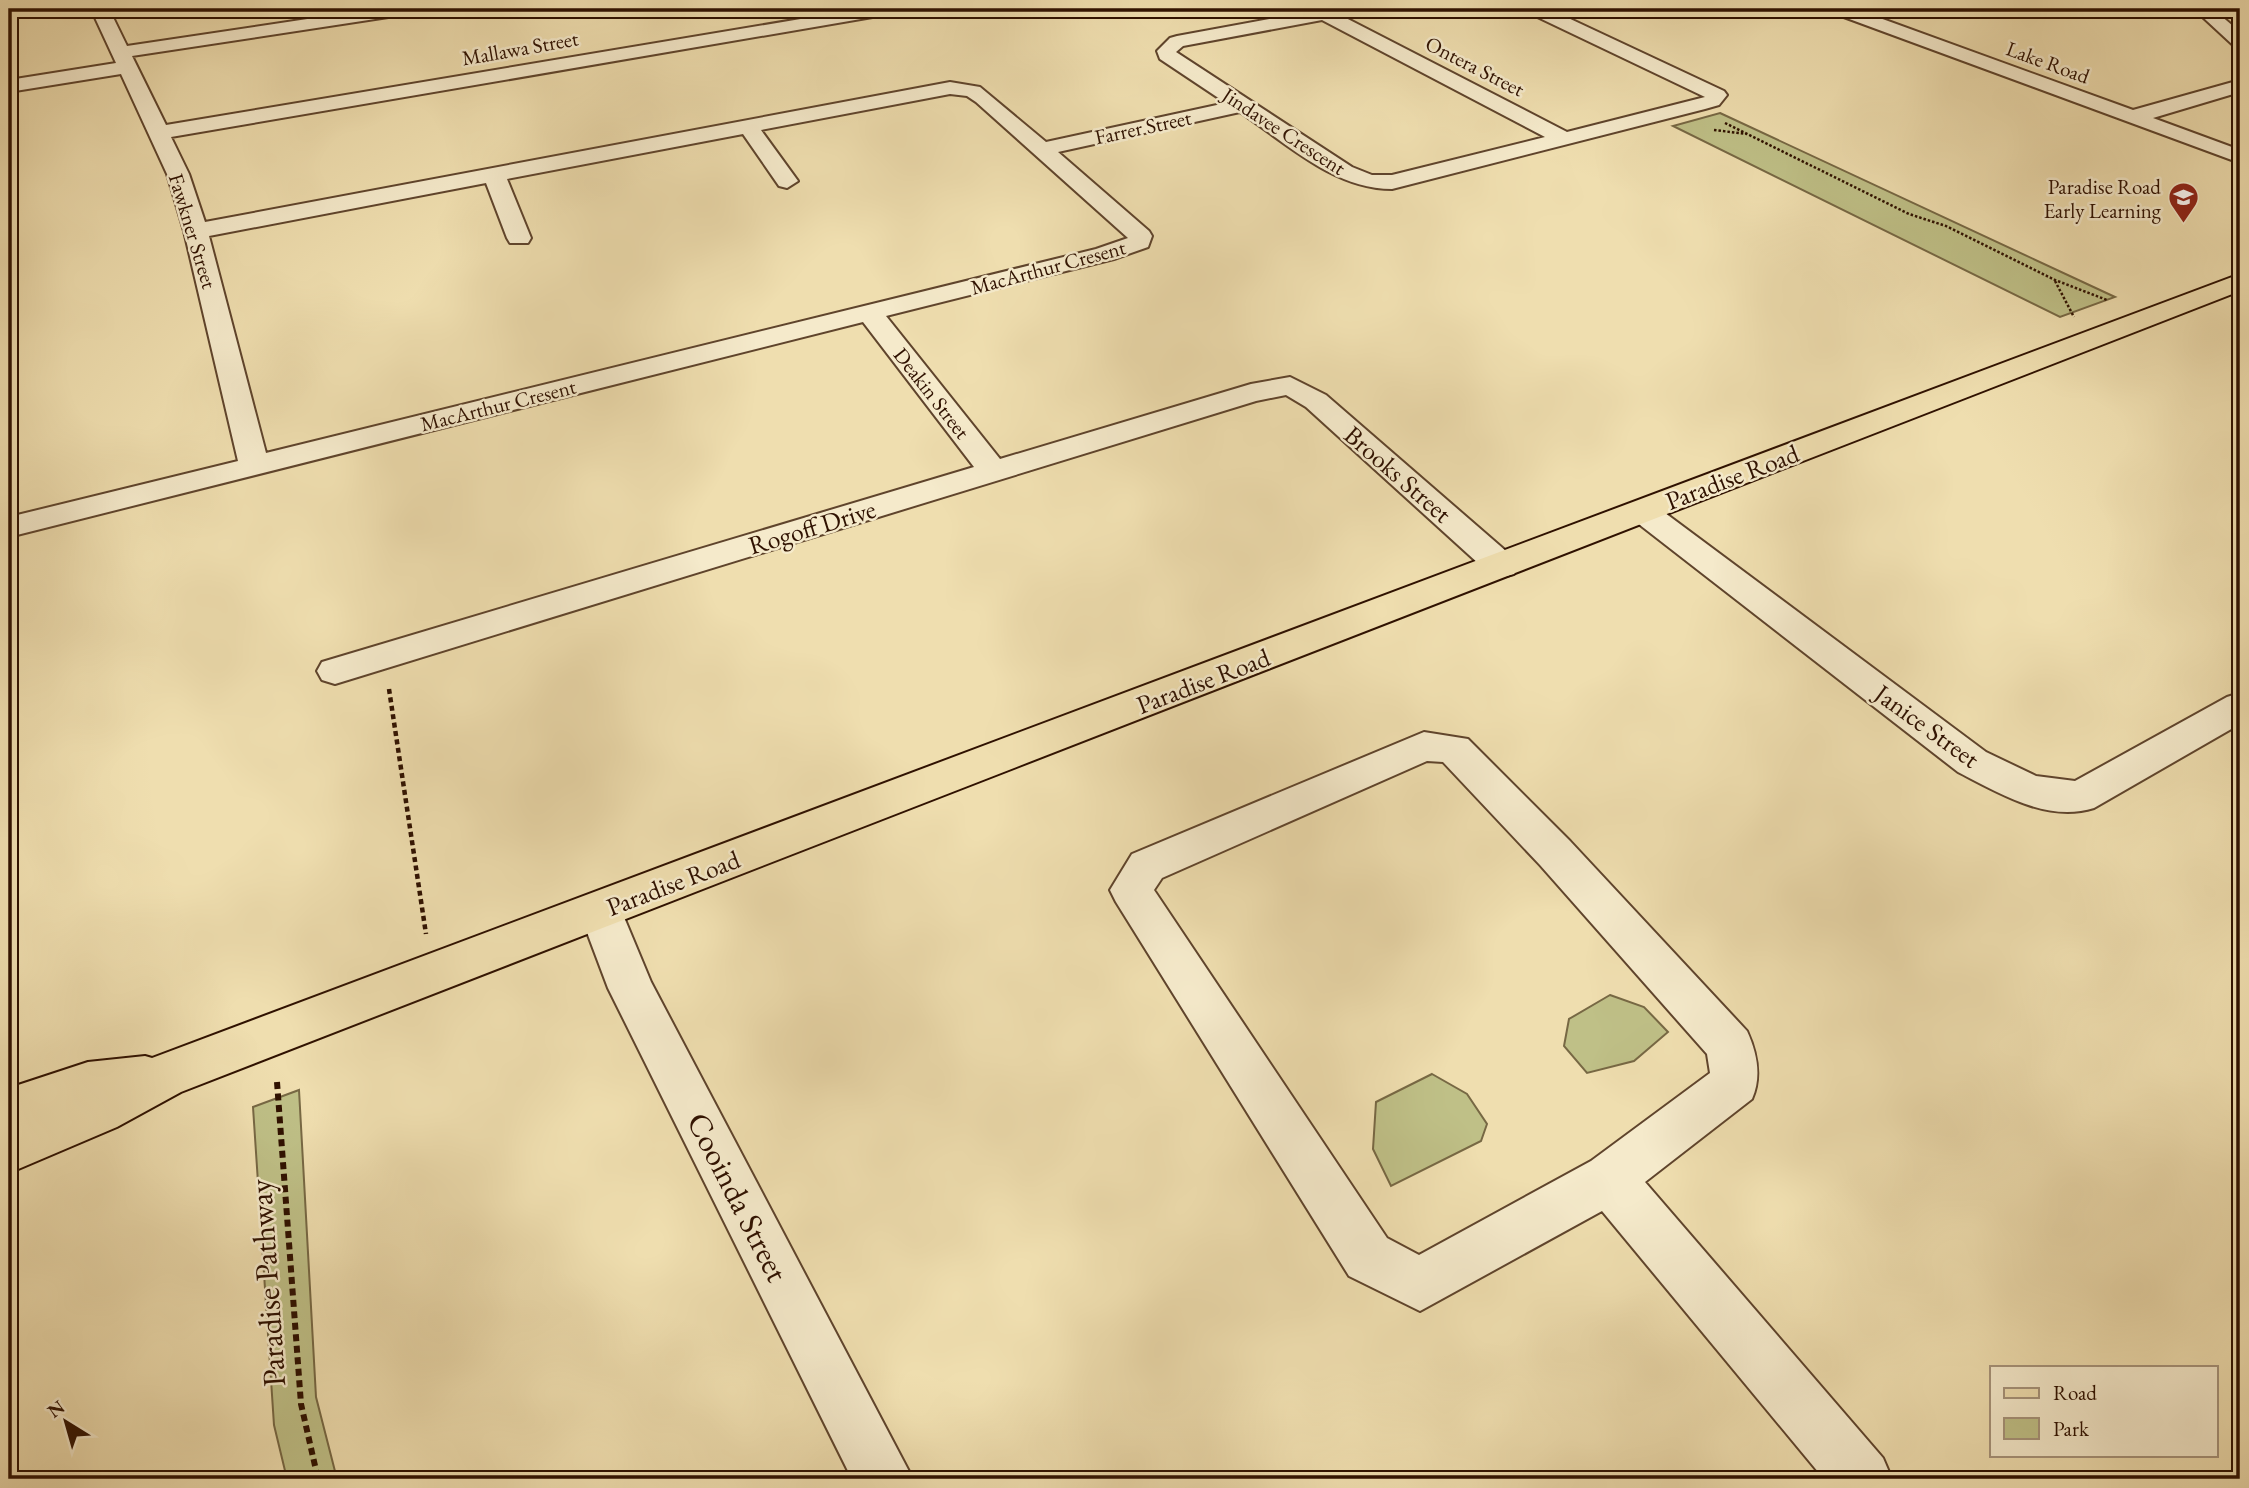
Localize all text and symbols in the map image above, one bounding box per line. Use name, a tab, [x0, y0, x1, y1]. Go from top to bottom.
street label: Mallawa Street	[460, 24, 581, 72]
street label: Ontera Street	[1421, 30, 1529, 103]
street label: Lake Road	[2003, 34, 2094, 90]
street label: Jindavee Crescent	[1215, 80, 1351, 181]
street label: Farrer Street	[1092, 104, 1194, 150]
street label: Fawkner Street	[163, 170, 223, 292]
place label: Paradise Road Early Learning	[2044, 173, 2162, 224]
school or university icon: Paradise Road Early Learning	[2167, 181, 2201, 225]
street label: MacArthur Cresent	[968, 233, 1129, 301]
street label: Deakin Street	[888, 342, 976, 445]
street label: MacArthur Cresent	[417, 373, 579, 437]
street label: Brooks Street	[1337, 418, 1459, 530]
street label: Paradise Road	[1660, 436, 1804, 518]
street label: Rogoff Drive	[744, 492, 880, 562]
street label: Paradise Road	[1131, 640, 1275, 722]
street label: Janice Street	[1866, 675, 1986, 776]
street label: Paradise Road	[601, 842, 745, 924]
street label: Cooinda Street	[677, 1105, 799, 1289]
street label: Paradise Pathway	[239, 1177, 295, 1388]
legend	[1990, 1366, 2218, 1456]
text: Road	[2053, 1379, 2097, 1406]
north arrow	[32, 1386, 102, 1456]
text: N	[42, 1394, 70, 1423]
text: Park	[2053, 1415, 2090, 1442]

